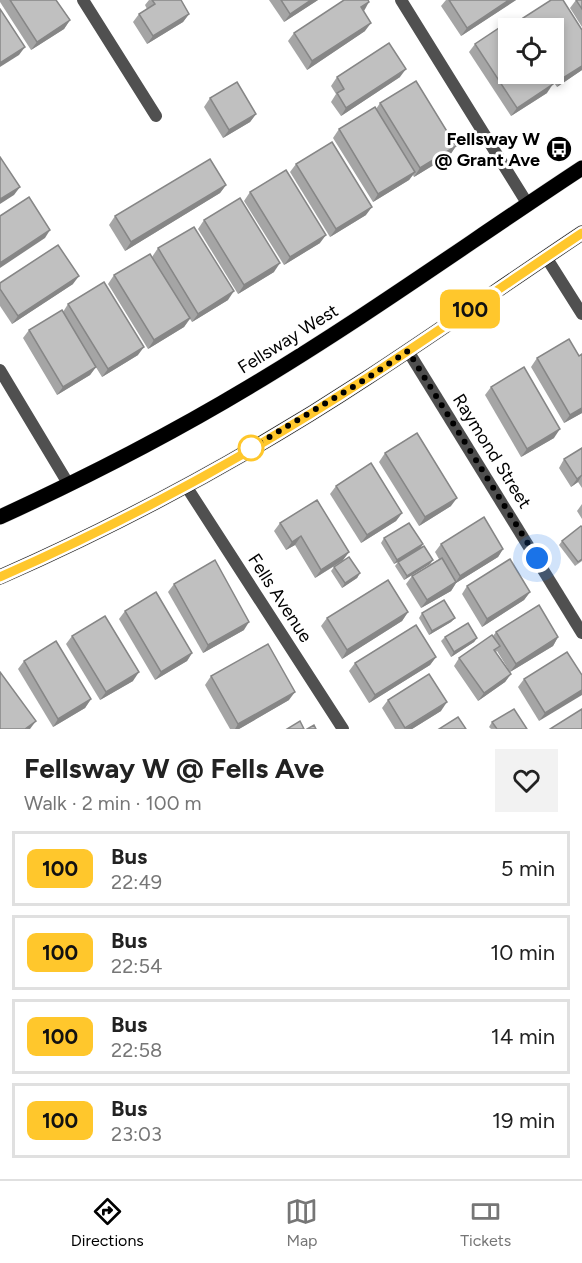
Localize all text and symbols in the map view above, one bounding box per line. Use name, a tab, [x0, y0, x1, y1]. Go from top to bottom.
map controls	[498, 18, 564, 84]
button: locate	[498, 18, 564, 84]
place label: Fellsway W @ Grant Ave	[435, 128, 540, 171]
bus stop icon: Fellsway W @ Grant Ave	[544, 134, 574, 164]
line badge: 100	[436, 290, 504, 328]
text: 100	[452, 297, 488, 322]
street label: Fellsway West	[234, 299, 342, 379]
street label: Raymond Street	[448, 390, 536, 513]
unlabelled marker	[238, 435, 264, 461]
your location	[522, 543, 552, 573]
street label: Fells Avenue	[243, 550, 317, 647]
button: heart	[495, 749, 558, 812]
text: Fellsway W @ Fells Ave	[24, 751, 324, 785]
text: Walk · 2 min · 100 m	[24, 791, 201, 815]
text: Bus	[111, 843, 147, 870]
text: 5 min	[501, 855, 555, 882]
text: 100	[42, 856, 78, 881]
text: 22:49	[111, 870, 162, 894]
text: Bus	[111, 927, 147, 954]
text: 10 min	[490, 939, 555, 966]
text: 100	[42, 940, 78, 965]
text: 22:54	[111, 954, 162, 978]
text: Bus	[111, 1011, 147, 1038]
text: 14 min	[491, 1023, 555, 1050]
text: 100	[42, 1024, 78, 1049]
text: 22:58	[111, 1038, 162, 1062]
text: Bus	[111, 1095, 147, 1122]
text: 19 min	[492, 1107, 555, 1134]
text: 100	[42, 1108, 78, 1133]
text: 23:03	[111, 1122, 162, 1146]
tab: Directions	[71, 1195, 144, 1250]
tab: Map	[285, 1195, 318, 1250]
tab: Tickets	[460, 1195, 511, 1250]

